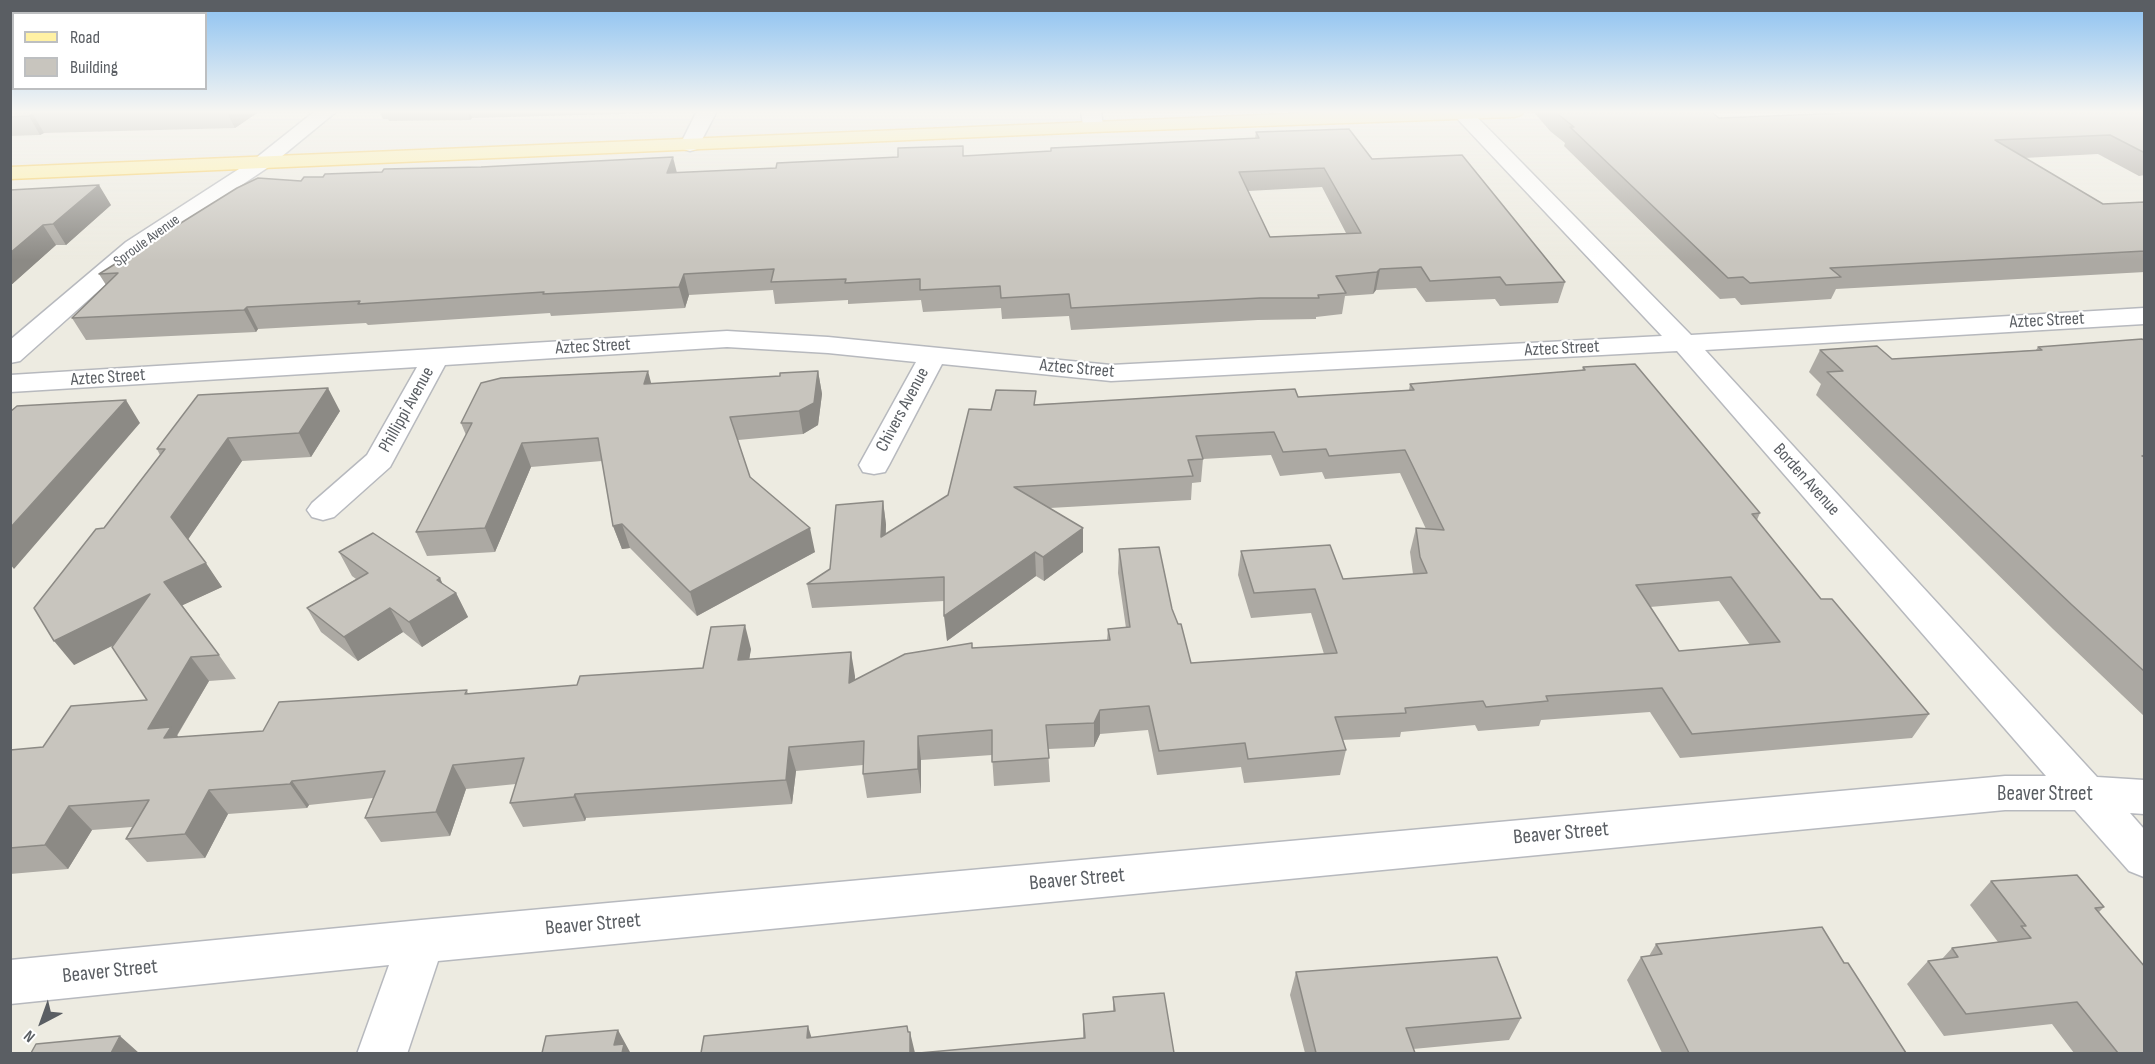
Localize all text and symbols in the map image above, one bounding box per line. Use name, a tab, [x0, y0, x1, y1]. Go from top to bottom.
legend	[12, 12, 207, 90]
text: Road	[70, 27, 100, 48]
text: Building	[70, 57, 118, 78]
street label: Sproule Avenue	[111, 211, 183, 271]
street label: Aztec Street	[2009, 308, 2085, 334]
street label: Aztec Street	[555, 334, 631, 360]
street label: Aztec Street	[1524, 336, 1600, 362]
street label: Aztec Street	[1039, 355, 1115, 383]
street label: Phillippi Avenue	[375, 364, 439, 456]
street label: Chivers Avenue	[872, 364, 934, 456]
street label: Aztec Street	[70, 365, 146, 391]
street label: Borden Avenue	[1768, 439, 1844, 521]
street label: Beaver Street	[1997, 782, 2093, 808]
street label: Beaver Street	[1512, 817, 1610, 851]
street label: Beaver Street	[1028, 863, 1126, 897]
street label: Beaver Street	[544, 908, 642, 942]
street label: Beaver Street	[61, 954, 159, 990]
north arrow	[12, 992, 72, 1052]
text: N	[20, 1026, 39, 1046]

